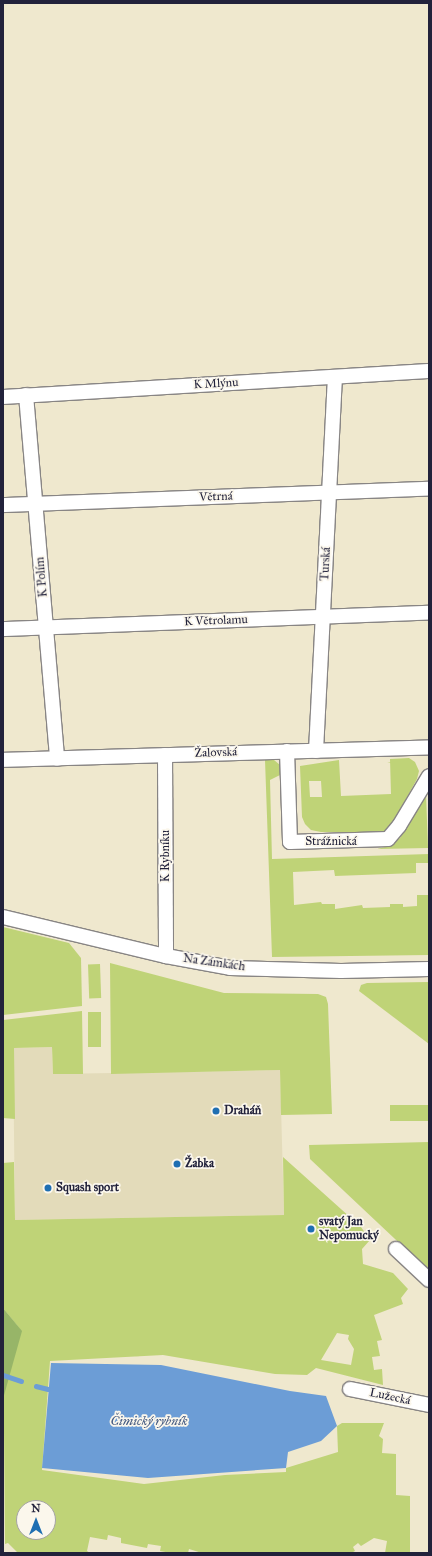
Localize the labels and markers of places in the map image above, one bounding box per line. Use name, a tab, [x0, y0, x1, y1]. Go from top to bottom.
place label: Draháň	[224, 1104, 261, 1118]
marker: Draháň	[211, 1106, 221, 1116]
place label: Žabka	[185, 1157, 214, 1171]
marker: Žabka	[172, 1159, 182, 1169]
place label: Squash sport	[56, 1181, 119, 1195]
marker: Squash sport	[43, 1183, 53, 1193]
place label: svatý Jan Nepomucký	[319, 1215, 379, 1243]
marker: svatý Jan Nepomucký	[306, 1224, 316, 1234]

